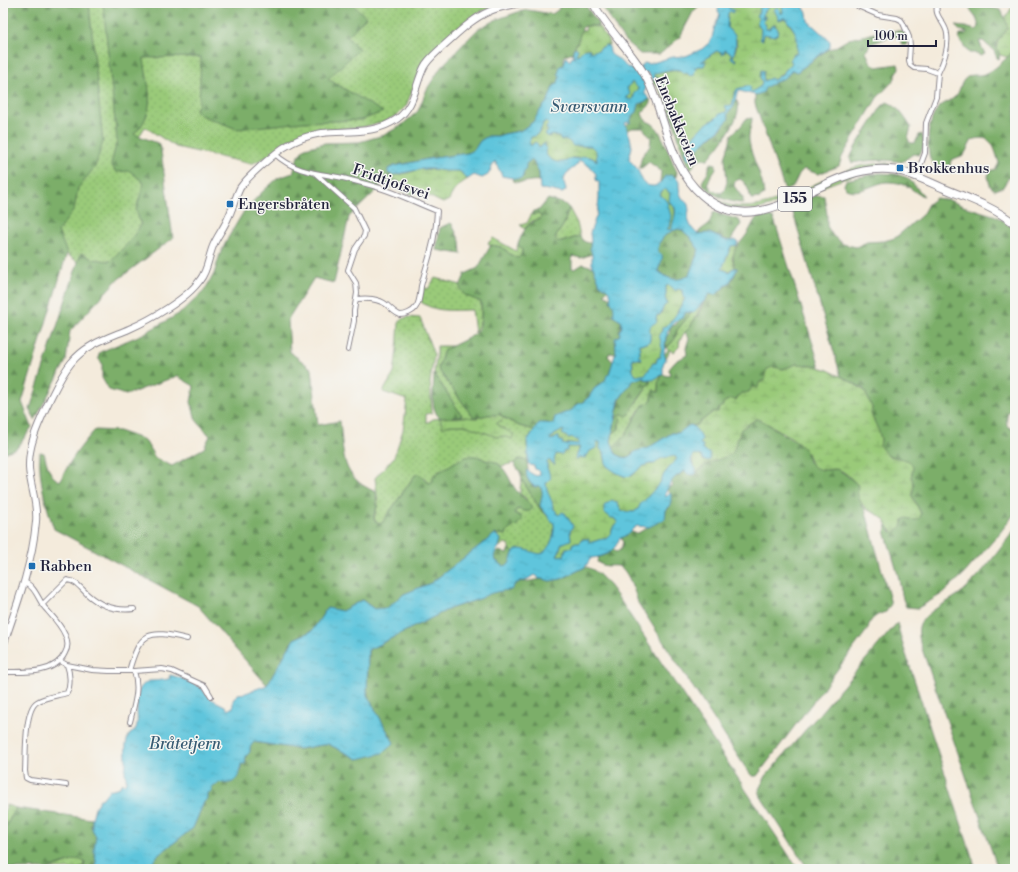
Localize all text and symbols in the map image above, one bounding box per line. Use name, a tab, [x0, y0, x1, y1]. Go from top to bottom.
scale bar	[868, 22, 936, 48]
text: 100 m	[874, 29, 908, 44]
street label: Enebakkveien	[650, 73, 704, 169]
water label: Sværsvann	[550, 97, 629, 117]
place label: Brokkenhus	[907, 159, 989, 178]
street label: Fridtjofsvei	[350, 160, 432, 204]
marker: Brokkenhus	[895, 163, 905, 173]
road number: 155	[778, 187, 812, 211]
place label: Engersbråten	[238, 195, 330, 214]
marker: Engersbråten	[225, 199, 235, 209]
place label: Rabben	[40, 557, 92, 576]
marker: Rabben	[27, 561, 37, 571]
water label: Bråtetjern	[148, 734, 222, 754]

